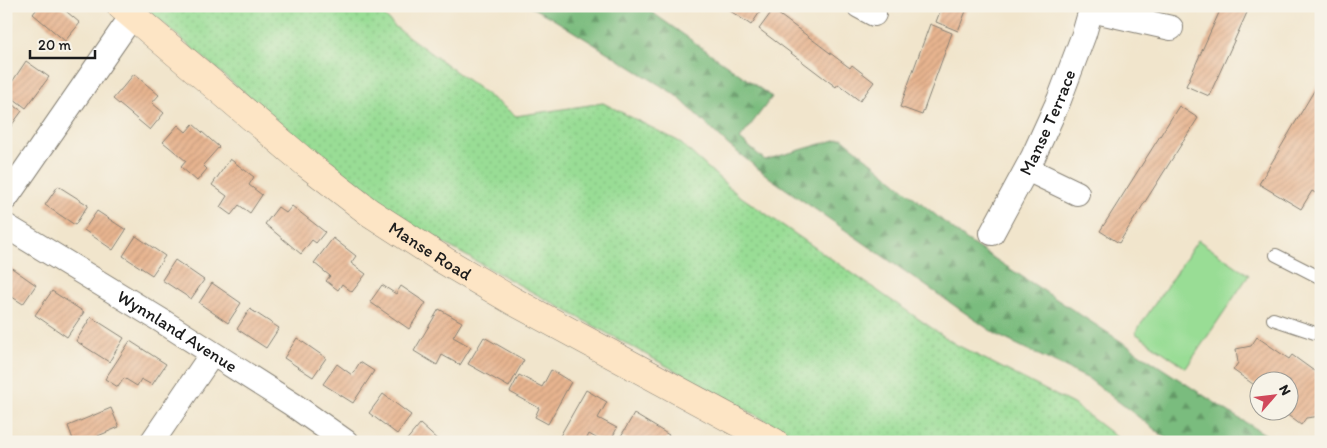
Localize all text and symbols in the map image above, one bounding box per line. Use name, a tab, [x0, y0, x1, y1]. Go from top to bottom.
scale bar	[30, 28, 95, 60]
text: 20 m	[38, 36, 72, 54]
street label: Manse Terrace	[1014, 66, 1081, 179]
street label: Manse Road	[385, 217, 476, 285]
street label: Wynnland Avenue	[113, 285, 241, 377]
north arrow	[1250, 370, 1300, 420]
text: N	[1275, 382, 1295, 398]

